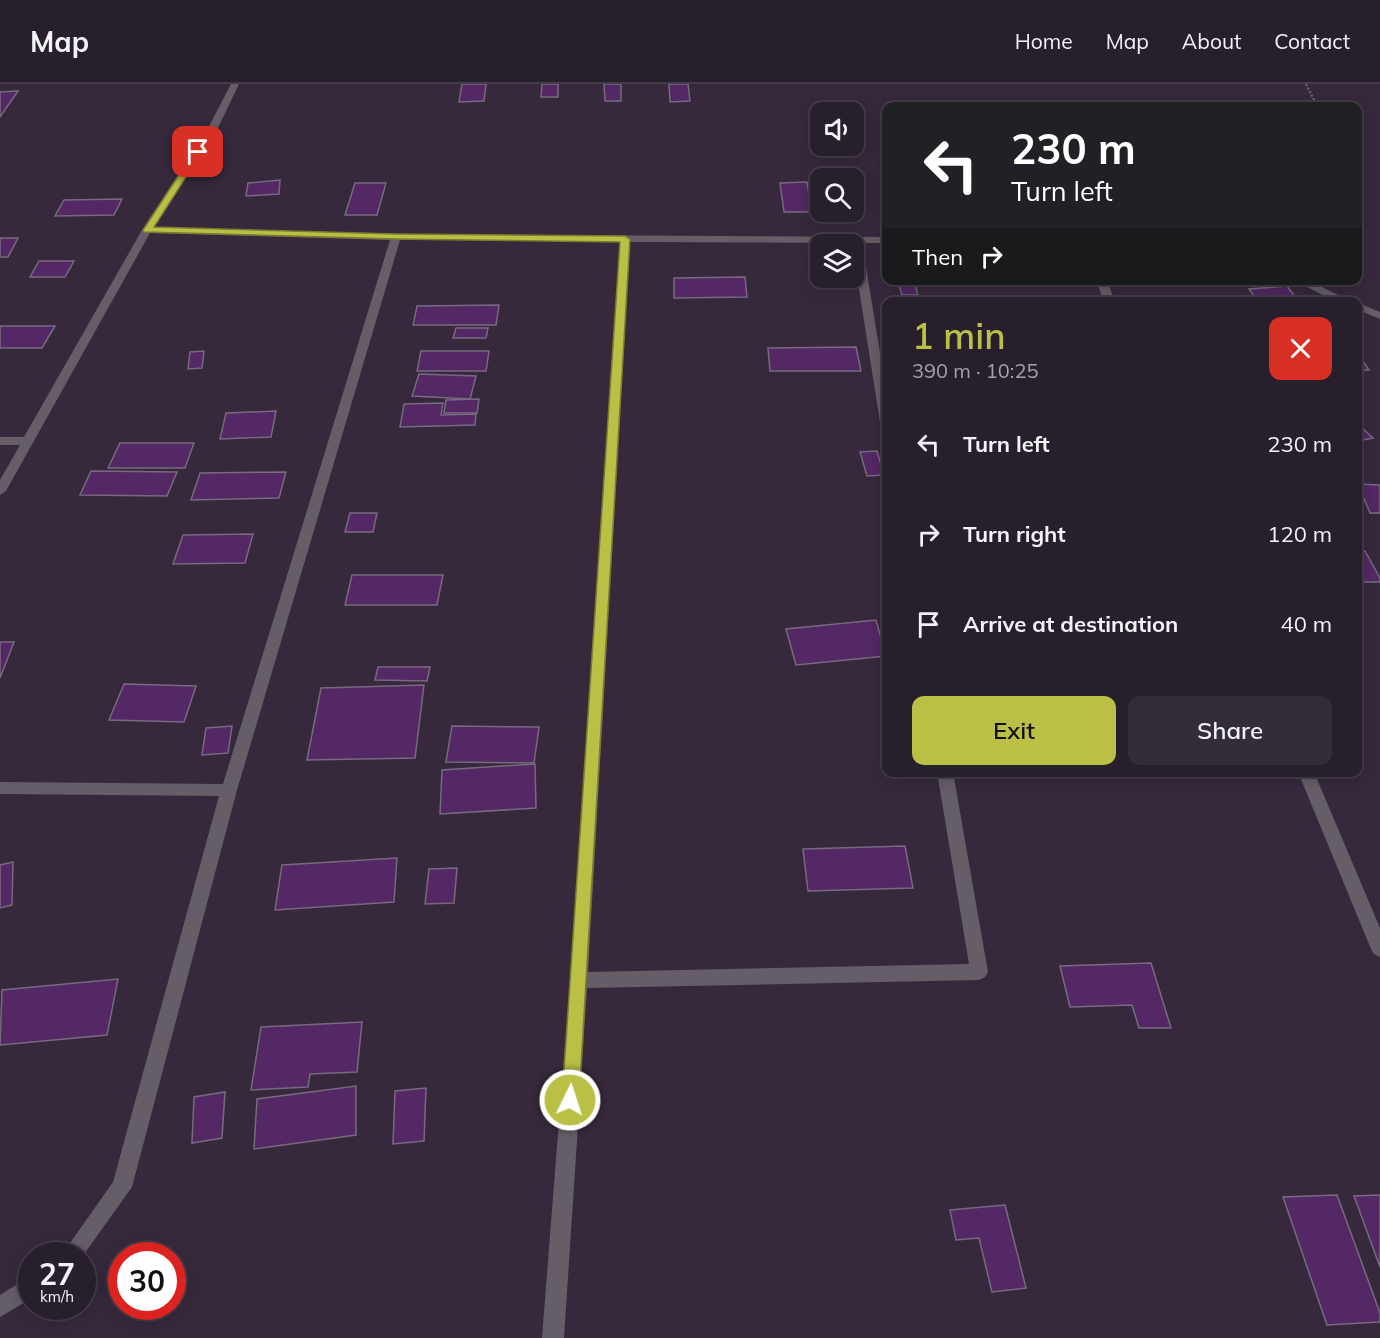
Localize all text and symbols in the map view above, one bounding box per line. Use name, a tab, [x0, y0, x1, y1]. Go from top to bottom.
text: Map	[30, 24, 89, 59]
text: Home	[1015, 28, 1073, 54]
text: Map	[1106, 28, 1149, 54]
text: About	[1182, 28, 1241, 54]
text: Contact	[1274, 28, 1350, 54]
map controls	[810, 102, 864, 288]
button: sound	[810, 102, 864, 156]
text: 230 m	[1011, 122, 1136, 175]
pin	[172, 126, 223, 177]
icon: left	[912, 126, 990, 204]
icon: arrive	[181, 135, 214, 168]
button: search	[810, 168, 864, 222]
text: Turn left	[1011, 174, 1113, 208]
button: layers	[810, 234, 864, 288]
icon: right	[975, 240, 1008, 273]
text: Then	[912, 243, 963, 271]
text: 1 min	[912, 313, 1006, 358]
button: close	[1269, 317, 1332, 380]
text: 390 m · 10:25	[912, 358, 1038, 383]
icon: left	[912, 428, 945, 461]
text: Turn left	[963, 430, 1050, 458]
text: 230 m	[1267, 430, 1332, 458]
icon: right	[912, 518, 945, 551]
text: Turn right	[963, 520, 1066, 548]
text: 120 m	[1267, 520, 1332, 548]
icon: arrive	[912, 608, 945, 641]
text: Arrive at destination	[963, 610, 1178, 638]
text: 40 m	[1281, 610, 1332, 638]
button: Exit	[912, 696, 1116, 765]
button: Share	[1128, 696, 1332, 765]
position arrow	[538, 1068, 602, 1132]
speed limit sign: 30	[108, 1242, 186, 1320]
text: 27	[39, 1255, 75, 1293]
text: km/h	[40, 1287, 74, 1306]

